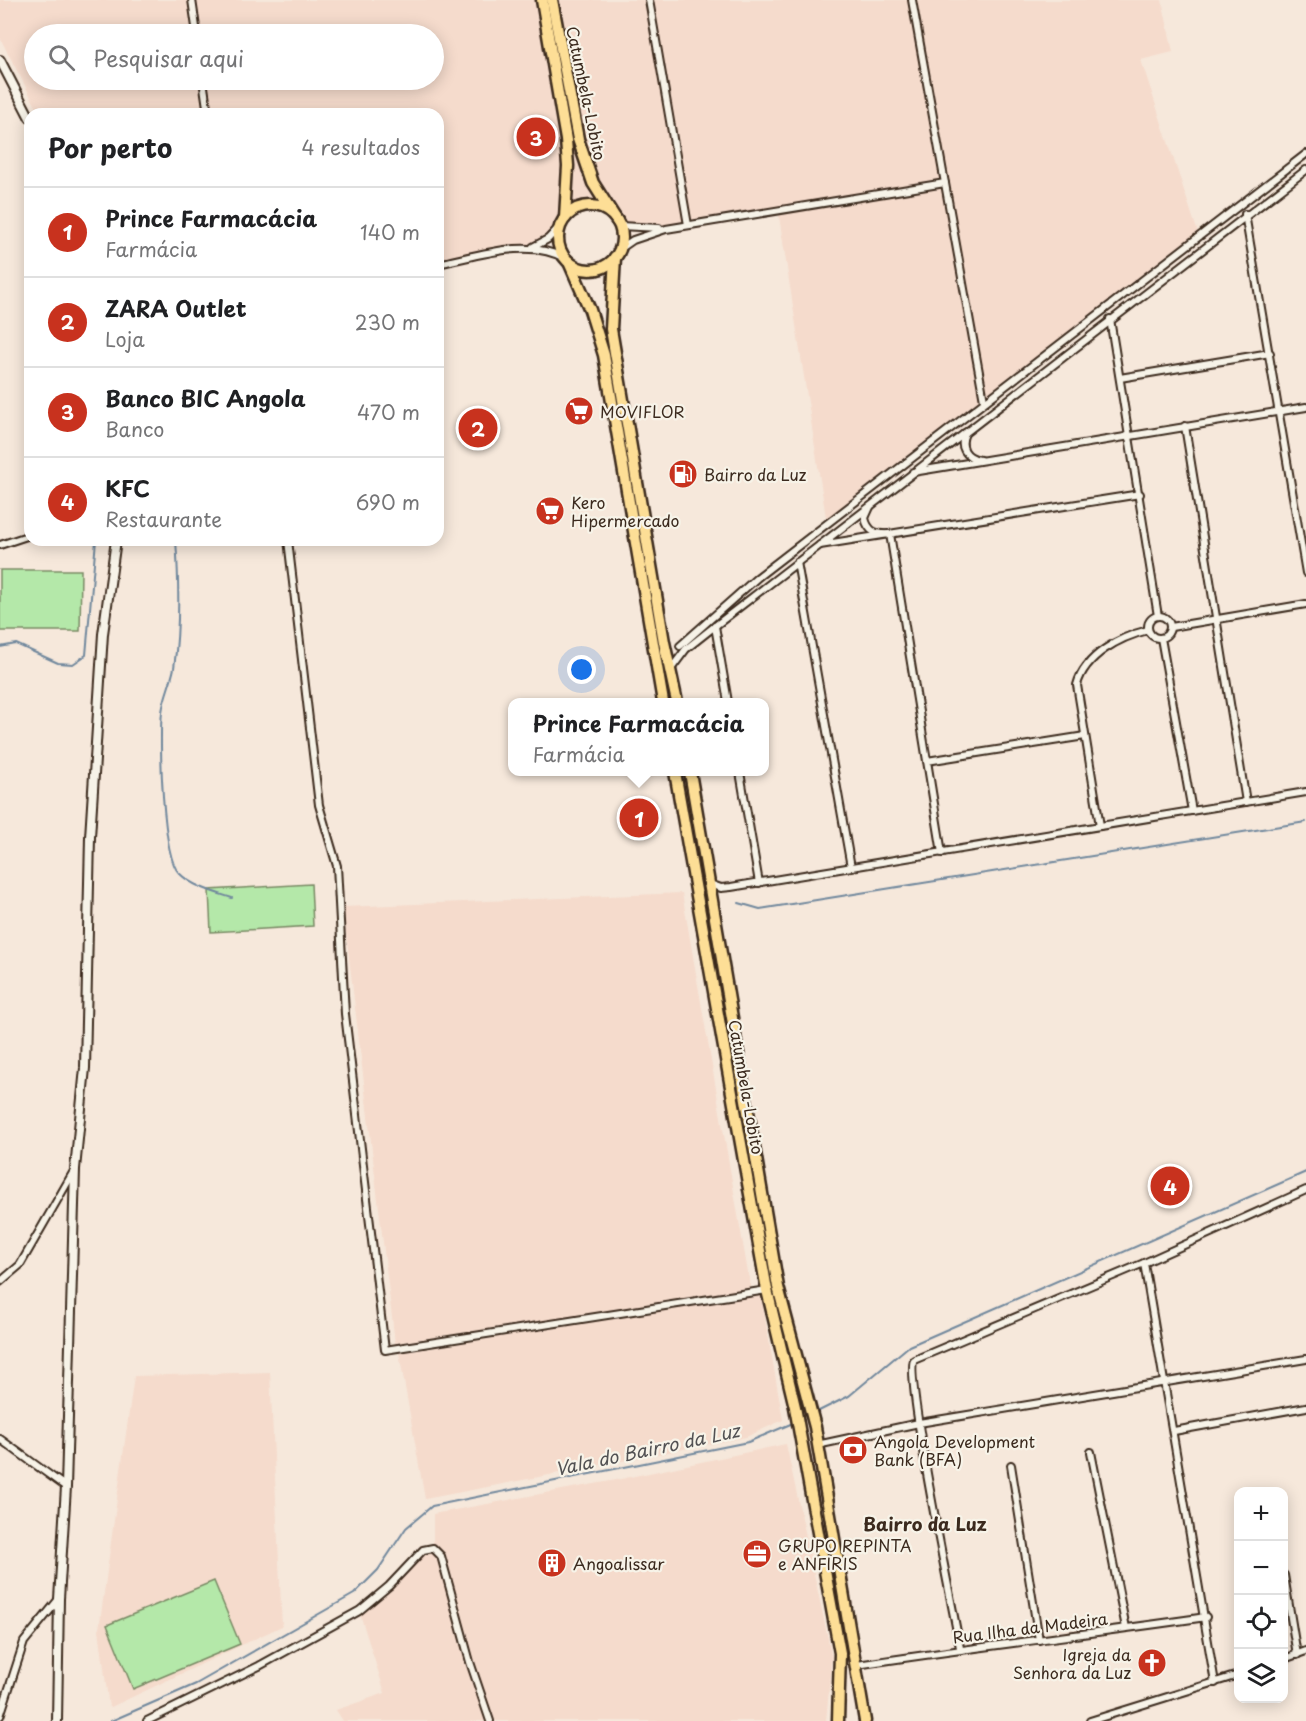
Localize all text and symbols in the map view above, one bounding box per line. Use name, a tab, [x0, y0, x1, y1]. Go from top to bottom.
search box	[24, 24, 444, 90]
street label: Catumbela-Lobito	[561, 24, 613, 162]
icon: search	[45, 41, 78, 74]
text: Pesquisar aqui	[93, 41, 244, 74]
pin: 3	[516, 114, 556, 160]
text: Por perto	[48, 128, 172, 167]
text: 4 resultados	[302, 132, 420, 162]
text: Prince Farmacácia	[105, 201, 317, 234]
text: 1	[63, 217, 72, 247]
text: 140 m	[360, 217, 420, 247]
text: Farmácia	[105, 234, 197, 264]
text: ZARA Outlet	[105, 291, 247, 324]
text: 2	[60, 307, 75, 337]
text: 230 m	[355, 307, 420, 337]
text: Loja	[105, 324, 145, 354]
text: Banco BIC Angola	[105, 381, 306, 414]
supermarket icon: MOVIFLOR	[563, 395, 595, 427]
text: 3	[61, 397, 74, 427]
text: 470 m	[357, 397, 420, 427]
place label: MOVIFLOR	[600, 399, 685, 423]
pin: 2	[458, 406, 498, 450]
text: Banco	[105, 414, 164, 444]
fuel station icon: Bairro da Luz	[667, 458, 699, 490]
place label: Bairro da Luz	[704, 462, 807, 486]
text: KFC	[105, 471, 150, 504]
text: 4	[61, 487, 74, 517]
text: 690 m	[356, 487, 420, 517]
place label: Kero Hipermercado	[571, 490, 680, 532]
supermarket icon: Kero Hipermercado	[534, 495, 566, 527]
text: Restaurante	[105, 504, 222, 534]
your location	[567, 655, 596, 684]
popup	[508, 698, 769, 776]
text: Prince Farmacácia	[532, 706, 745, 739]
text: Farmácia	[532, 739, 625, 769]
pin: 1	[620, 796, 658, 840]
street label: Catumbela-Lobito	[723, 1018, 771, 1156]
pin: 4	[1150, 1164, 1190, 1208]
water label: Vala do Bairro da Luz	[552, 1416, 744, 1482]
place label: Angola Development Bank (BFA)	[874, 1429, 1036, 1471]
bank icon: Angola Development Bank (BFA)	[837, 1434, 869, 1466]
map controls	[1234, 1487, 1288, 1703]
button: +	[1234, 1487, 1288, 1541]
district label: Bairro da Luz	[863, 1510, 987, 1537]
place label: GRUPO REPINTA e ANFIRIS	[778, 1533, 912, 1575]
office icon: GRUPO REPINTA e ANFIRIS	[741, 1538, 773, 1570]
button: −	[1234, 1541, 1288, 1595]
building icon: Angoalissar	[536, 1547, 568, 1579]
place label: Angoalissar	[573, 1551, 665, 1575]
button: locate	[1234, 1595, 1288, 1649]
street label: Rua Ilha da Madeira	[951, 1606, 1109, 1648]
place label: Igreja da Senhora da Luz	[1013, 1642, 1131, 1684]
church icon: Igreja da Senhora da Luz	[1136, 1647, 1168, 1679]
button: layers	[1234, 1649, 1288, 1703]

